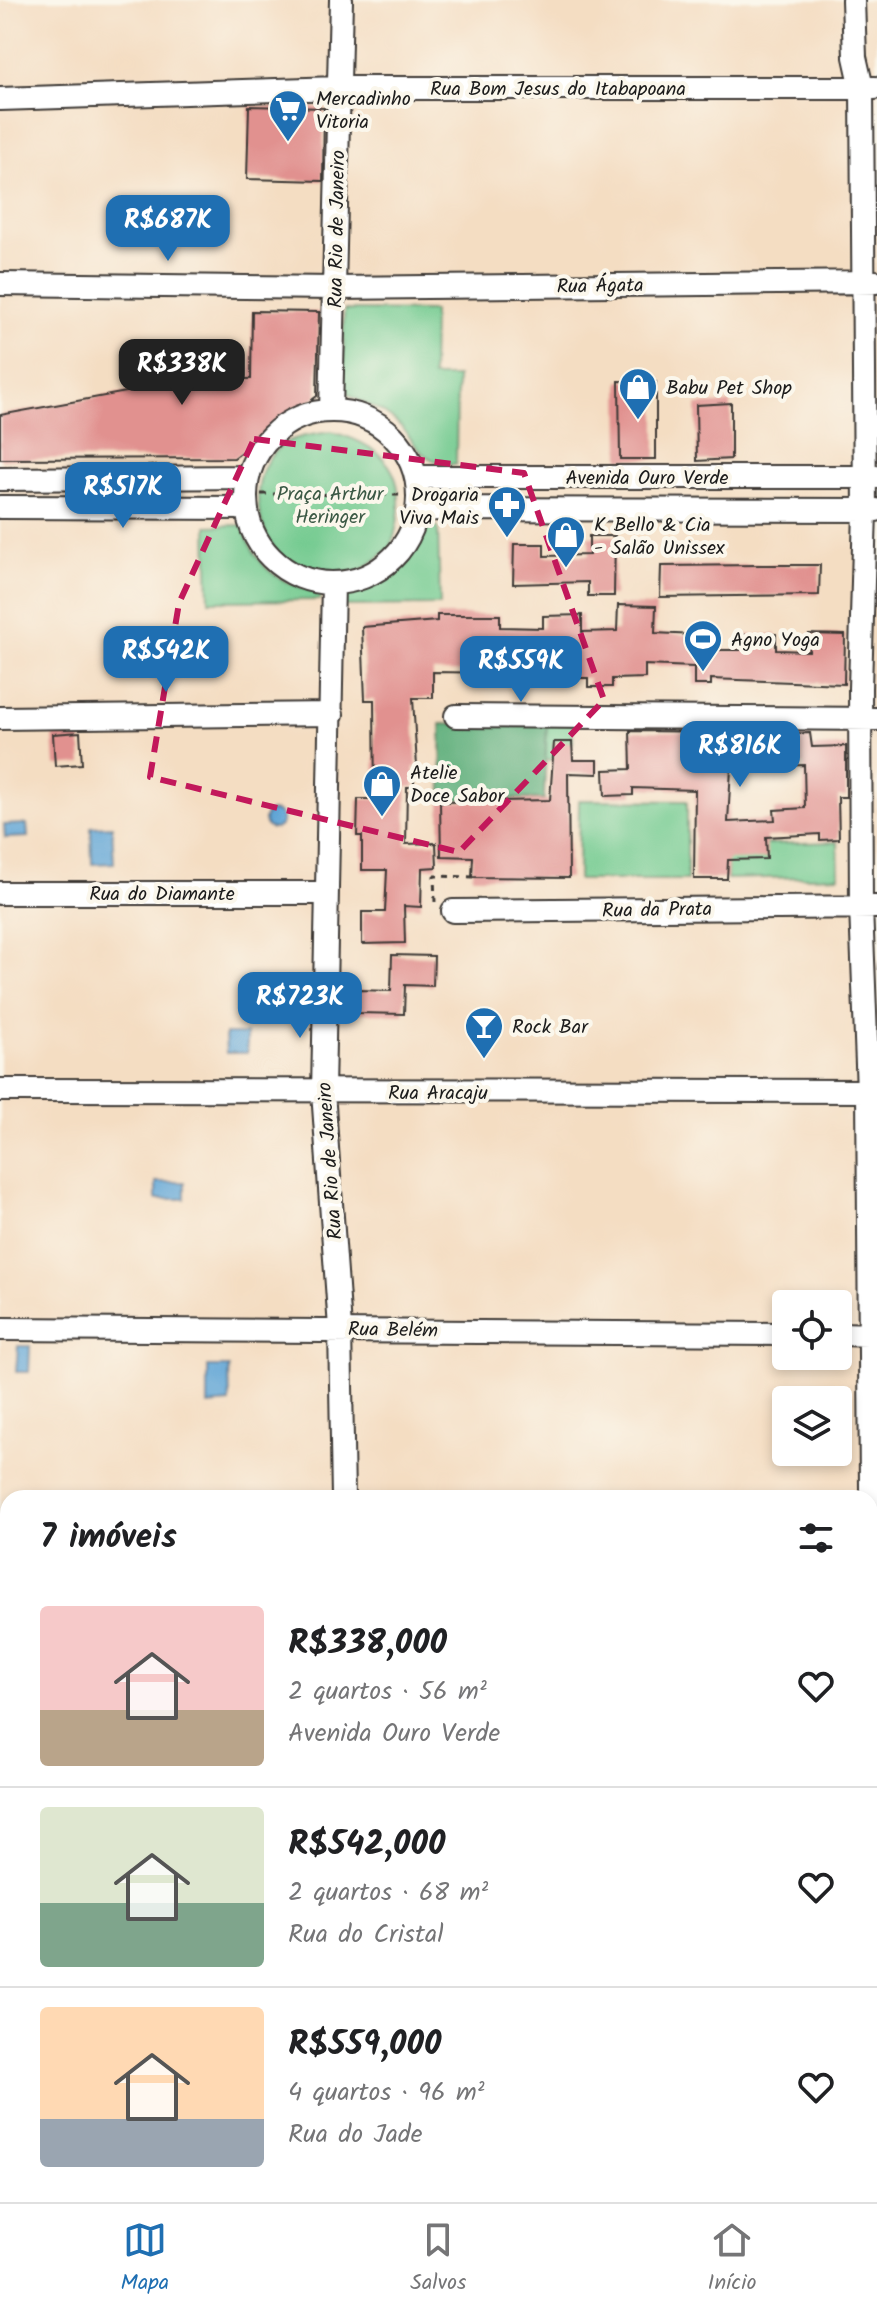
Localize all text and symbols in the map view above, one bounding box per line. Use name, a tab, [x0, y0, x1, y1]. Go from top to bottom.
street label: Rua Bom Jesus do Itabapoana	[430, 74, 686, 106]
place label: Mercadinho Vitoria	[316, 84, 411, 139]
supermarket icon: Mercadinho Vitoria	[267, 88, 309, 143]
street label: Rua Rio de Janeiro	[321, 150, 355, 308]
pin: R$687K	[103, 195, 233, 263]
text: R$687K	[124, 200, 212, 242]
street label: Rua Ágata	[556, 270, 644, 304]
pin: R$338K	[117, 339, 247, 407]
text: R$338K	[137, 344, 227, 386]
shop icon: Babu Pet Shop	[617, 366, 659, 421]
place label: Babu Pet Shop	[666, 373, 792, 405]
pin: R$517K	[58, 462, 188, 530]
street label: Avenida Ouro Verde	[565, 463, 729, 495]
text: R$517K	[83, 467, 163, 509]
park label: Praça Arthur Heringer	[277, 479, 385, 534]
place label: Drogaria Viva Mais	[399, 480, 479, 535]
pharmacy icon: Drogaria Viva Mais	[486, 484, 528, 539]
place label: K Bello & Cia - Salão Unissex	[594, 510, 725, 565]
shop icon: K Bello & Cia - Salão Unissex	[545, 514, 587, 569]
sports icon: Agno Yoga	[682, 618, 724, 673]
place label: Agno Yoga	[731, 625, 820, 657]
pin: R$542K	[101, 626, 231, 694]
text: R$542K	[121, 631, 211, 673]
pin: R$559K	[456, 636, 586, 704]
text: R$559K	[478, 641, 564, 683]
pin: R$816K	[675, 721, 805, 789]
text: R$816K	[698, 726, 782, 768]
place label: Atelie Doce Sabor	[410, 758, 505, 813]
shop icon: Atelie Doce Sabor	[361, 763, 403, 818]
street label: Rua do Diamante	[89, 879, 235, 911]
street label: Rua da Prata	[602, 894, 712, 928]
pin: R$723K	[235, 972, 365, 1040]
text: R$723K	[256, 977, 344, 1019]
bar icon: Rock Bar	[463, 1005, 505, 1060]
place label: Rock Bar	[512, 1012, 589, 1044]
street label: Rua Aracaju	[388, 1078, 488, 1110]
street label: Rua Rio de Janeiro	[310, 1081, 352, 1241]
map controls	[772, 1290, 852, 1466]
button: locate	[772, 1290, 852, 1370]
street label: Rua Belém	[348, 1314, 438, 1348]
button: layers	[772, 1386, 852, 1466]
text: 7 imóveis	[40, 1511, 177, 1565]
icon: filters	[794, 1516, 838, 1560]
text: R$338,000	[288, 1617, 447, 1671]
icon: home	[104, 1638, 200, 1734]
icon: heart	[794, 1664, 838, 1708]
text: 2 quartos · 56 m²	[288, 1671, 487, 1713]
text: Avenida Ouro Verde	[288, 1713, 500, 1755]
text: R$542,000	[288, 1818, 445, 1872]
icon: home	[104, 1839, 200, 1935]
icon: heart	[794, 1865, 838, 1909]
text: 2 quartos · 68 m²	[288, 1872, 488, 1914]
text: Rua do Cristal	[288, 1914, 444, 1956]
text: R$559,000	[288, 2018, 441, 2072]
icon: home	[104, 2039, 200, 2135]
icon: heart	[794, 2065, 838, 2109]
text: 4 quartos · 96 m²	[288, 2072, 485, 2114]
text: Rua do Jade	[288, 2114, 423, 2156]
tab: Mapa	[121, 2218, 169, 2301]
tab: Salvos	[410, 2218, 466, 2301]
tab: Início	[708, 2218, 756, 2301]

